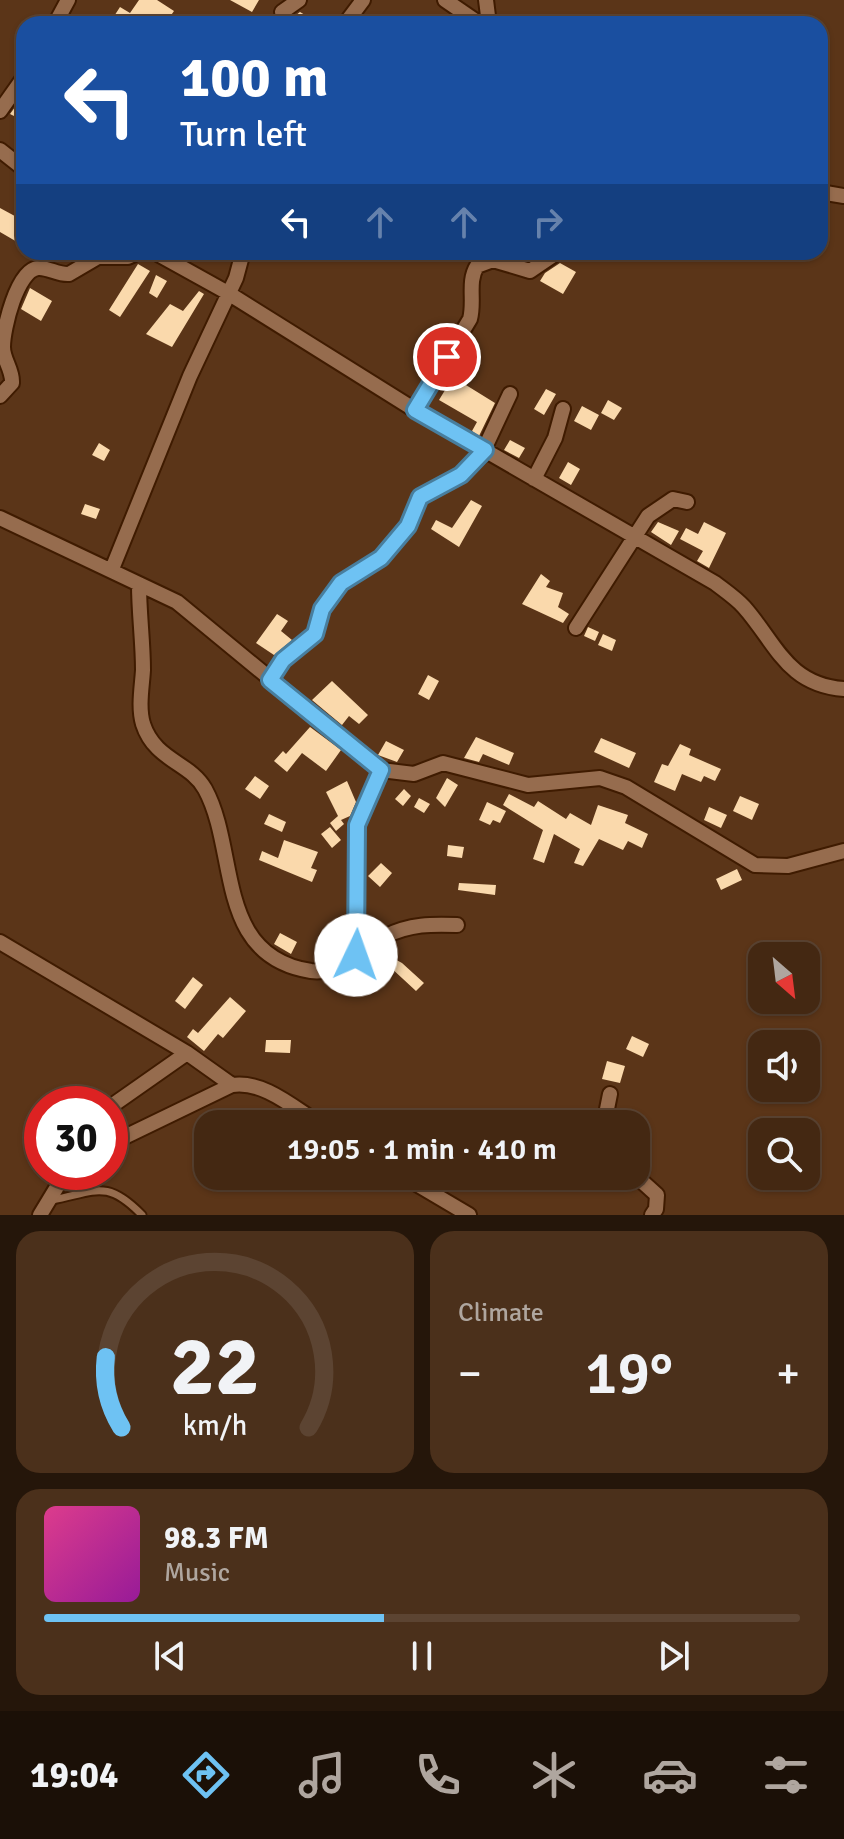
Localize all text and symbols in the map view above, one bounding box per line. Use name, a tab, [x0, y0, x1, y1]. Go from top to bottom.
text: 100 m	[180, 43, 328, 112]
icon: left	[48, 48, 152, 152]
text: Turn left	[180, 112, 307, 157]
icon: left	[274, 200, 318, 244]
icon: ahead	[358, 200, 402, 244]
icon: ahead	[442, 200, 486, 244]
icon: right	[526, 200, 570, 244]
pin	[413, 323, 481, 391]
icon: arrive	[425, 335, 469, 379]
position arrow	[314, 913, 398, 997]
north arrow	[748, 942, 820, 1014]
map controls	[748, 942, 820, 1190]
button: sound	[748, 1030, 820, 1102]
speed limit sign: 30	[24, 1086, 128, 1190]
button: search	[748, 1118, 820, 1190]
text: 19:05 · 1 min · 410 m	[287, 1131, 557, 1168]
text: Climate	[458, 1297, 544, 1329]
text: 22	[170, 1316, 260, 1418]
text: 19°	[585, 1337, 673, 1411]
text: −	[458, 1347, 482, 1401]
text: +	[776, 1347, 800, 1401]
text: km/h	[183, 1408, 247, 1443]
text: 98.3 FM	[164, 1520, 269, 1557]
text: Music	[164, 1557, 230, 1589]
icon: previous	[148, 1634, 192, 1678]
icon: pause	[400, 1634, 444, 1678]
icon: next	[652, 1634, 696, 1678]
icon: directions	[178, 1747, 234, 1803]
icon: music	[294, 1747, 350, 1803]
icon: phone	[410, 1747, 466, 1803]
icon: climate	[526, 1747, 582, 1803]
icon: car	[642, 1747, 698, 1803]
icon: filters	[758, 1747, 814, 1803]
text: 19:04	[30, 1753, 118, 1798]

